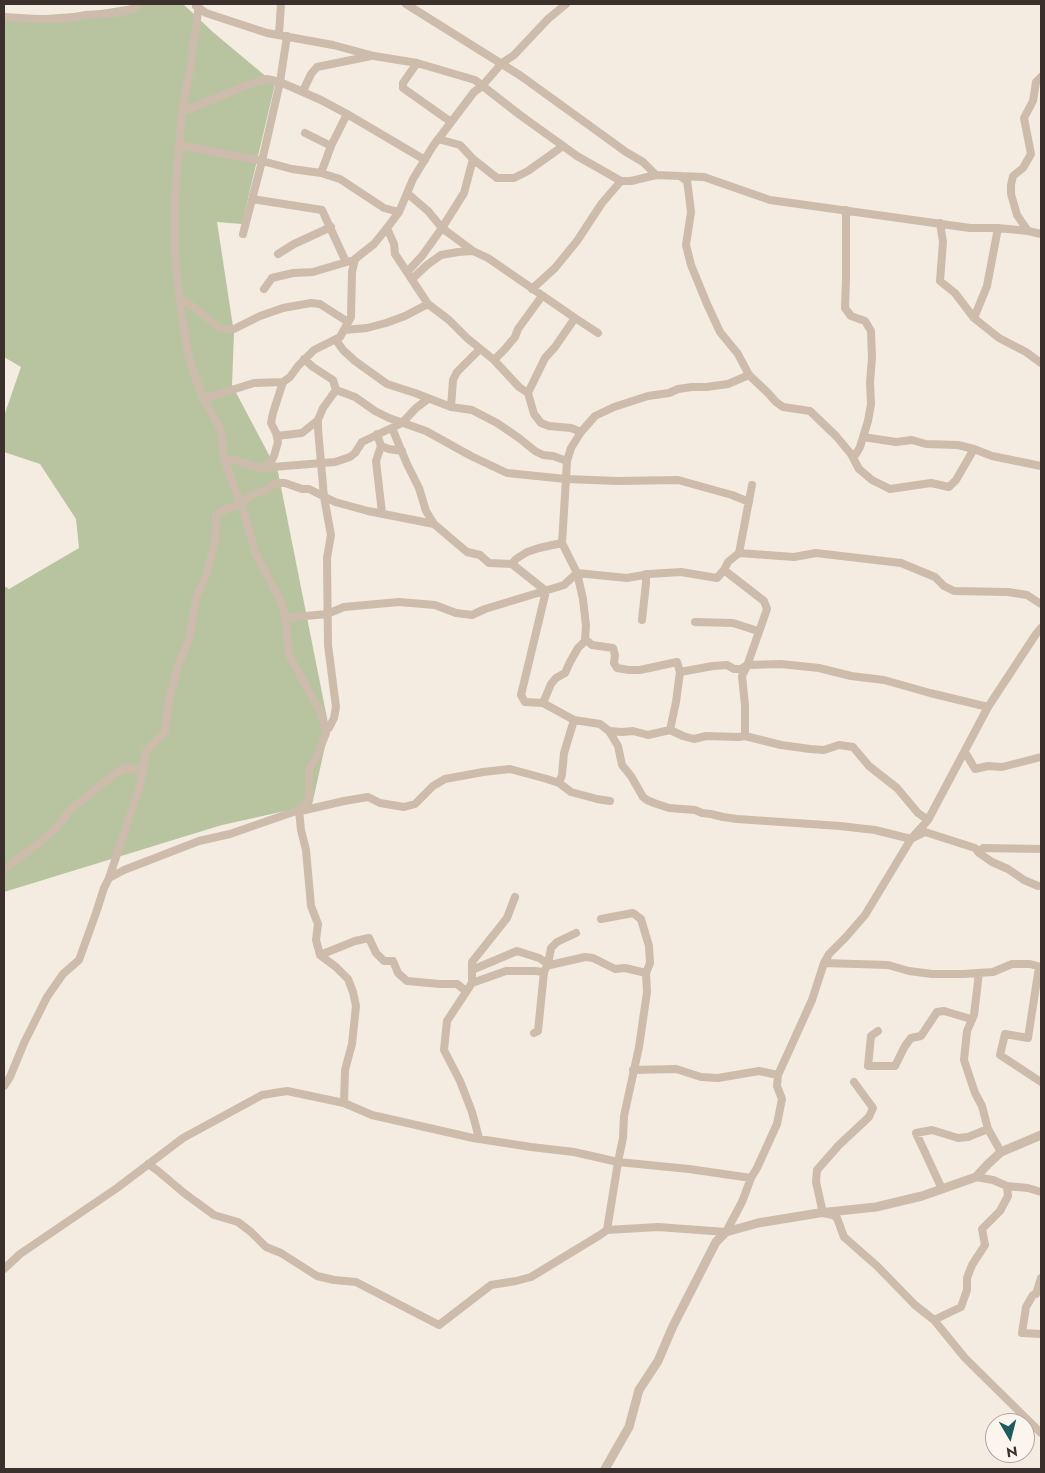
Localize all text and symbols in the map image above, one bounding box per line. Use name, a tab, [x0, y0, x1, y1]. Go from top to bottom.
north arrow	[985, 1413, 1035, 1463]
text: N	[1005, 1441, 1019, 1463]

